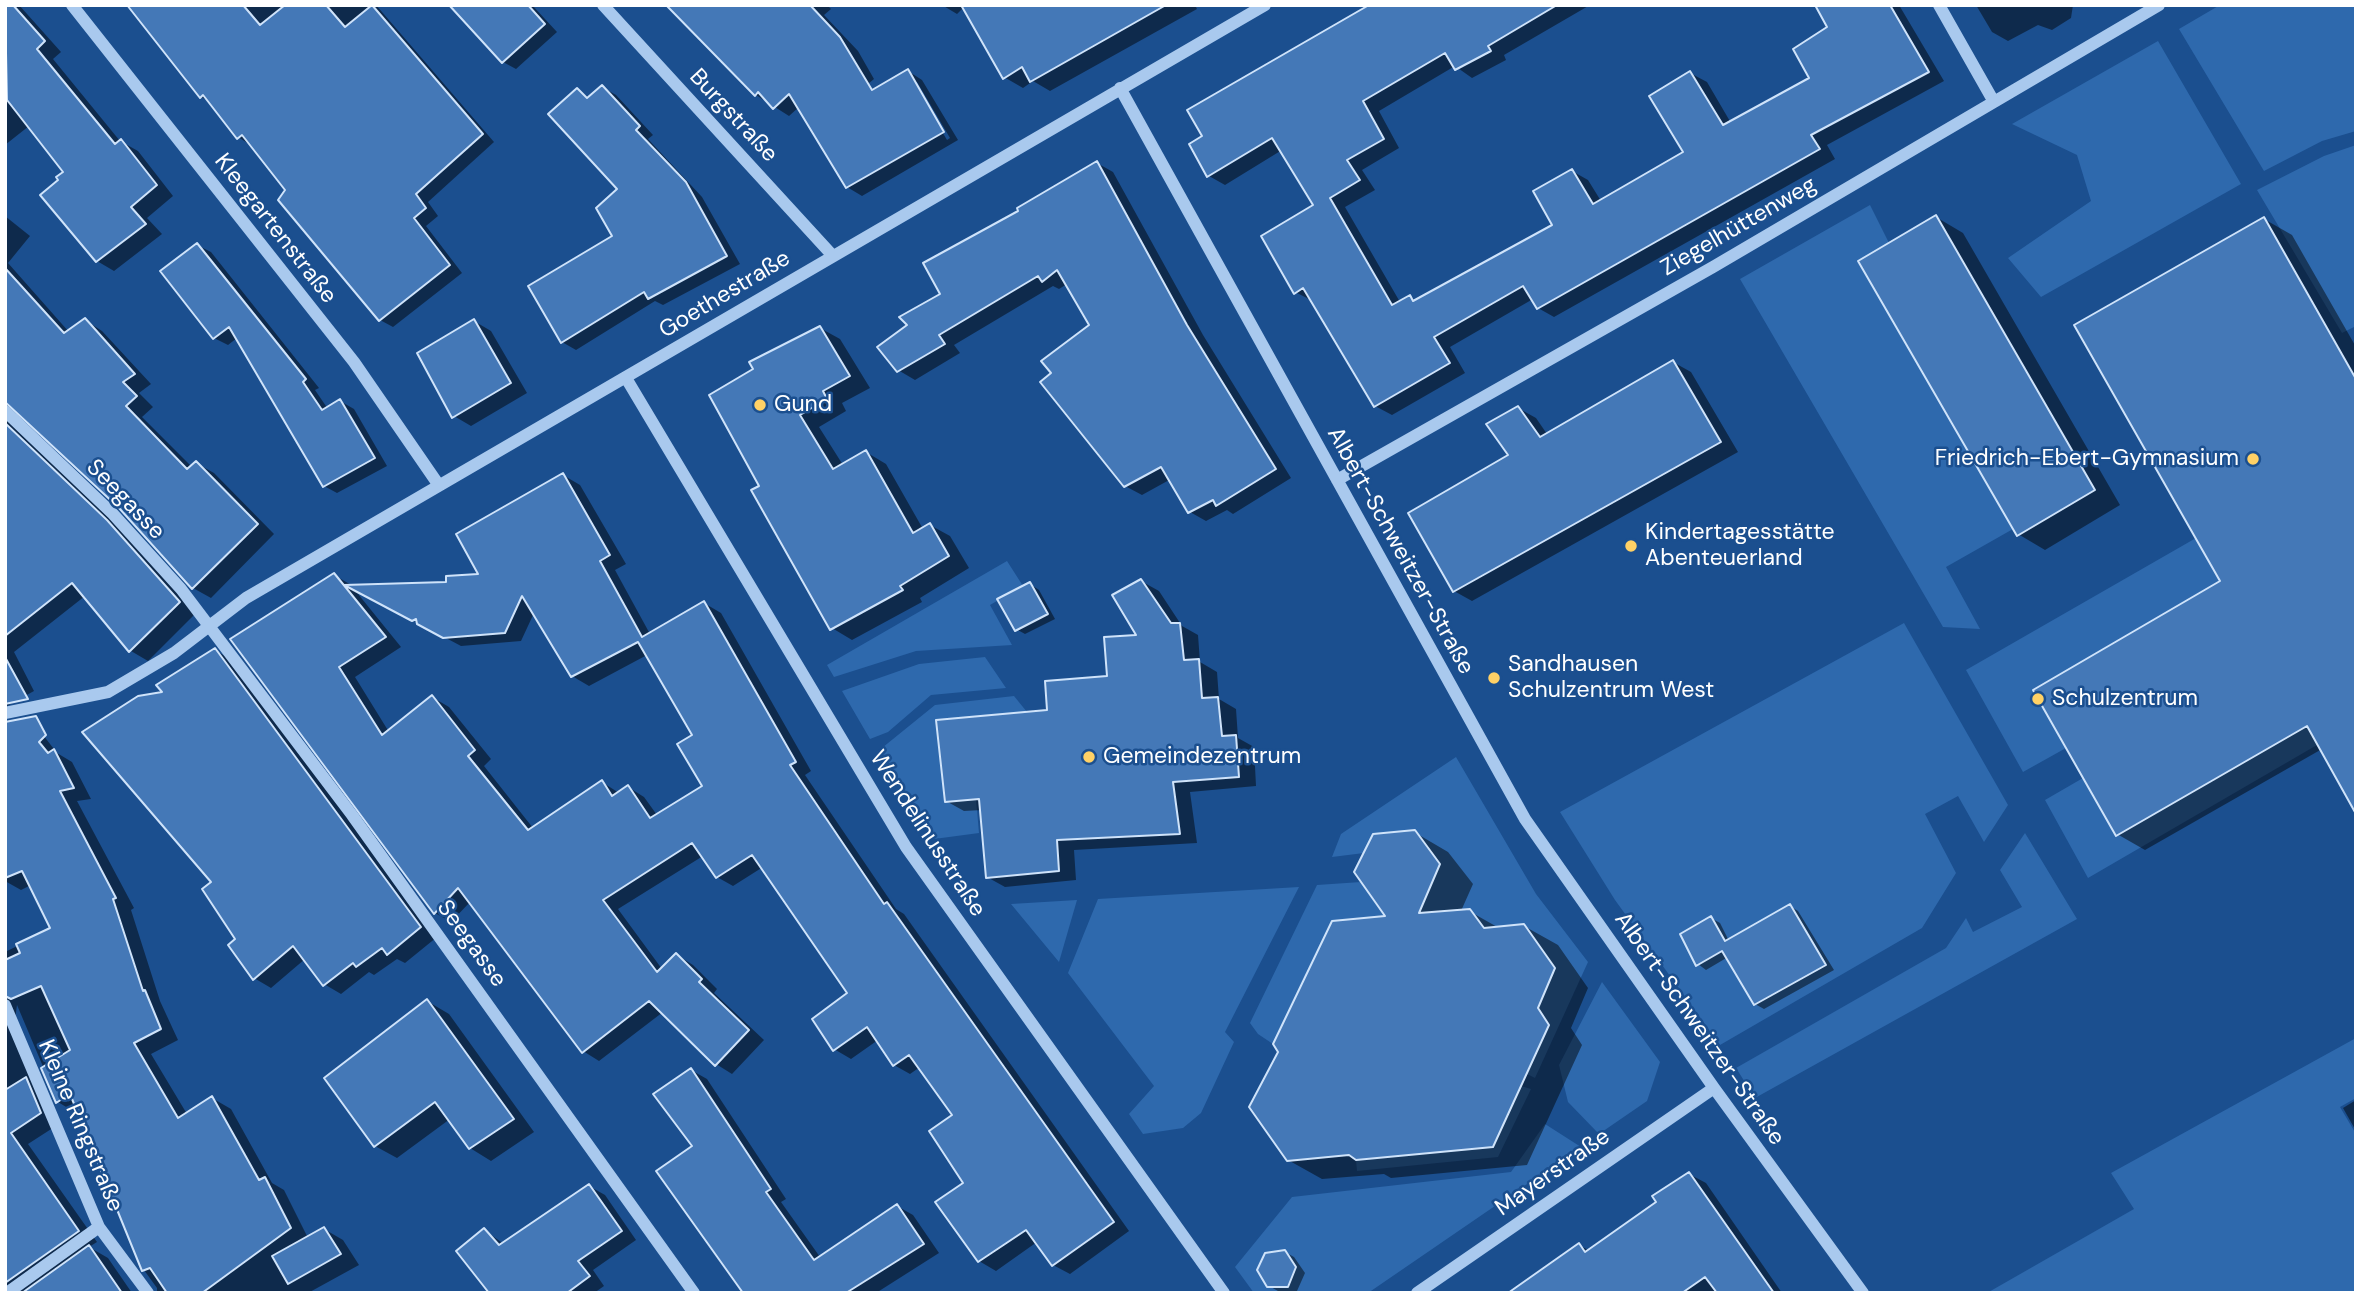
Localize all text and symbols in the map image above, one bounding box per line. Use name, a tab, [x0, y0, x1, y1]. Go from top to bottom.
street label: Burgstraße	[683, 64, 783, 168]
street label: Kleegartenstraße	[208, 149, 342, 309]
street label: Ziegelhüttenweg	[1656, 171, 1822, 283]
street label: Goethestraße	[654, 245, 796, 345]
place label: Gund	[774, 391, 832, 419]
marker: Gund	[752, 397, 768, 413]
street label: Albert-Schweitzer-Straße	[1321, 423, 1479, 679]
place label: Friedrich-Ebert-Gymnasium	[1935, 445, 2239, 473]
marker: Friedrich-Ebert-Gymnasium	[2245, 451, 2261, 467]
street label: Seegasse	[80, 454, 170, 546]
place label: Kindertagesstätte Abenteuerland	[1645, 519, 1835, 573]
marker: Kindertagesstätte Abenteuerland	[1623, 538, 1639, 554]
place label: Sandhausen Schulzentrum West	[1508, 651, 1714, 705]
marker: Sandhausen Schulzentrum West	[1486, 670, 1502, 686]
place label: Schulzentrum	[2052, 685, 2198, 713]
marker: Schulzentrum	[2030, 691, 2046, 707]
place label: Gemeindezentrum	[1103, 743, 1301, 771]
street label: Wendelinusstraße	[863, 746, 991, 922]
marker: Gemeindezentrum	[1081, 749, 1097, 765]
street label: Seegasse	[430, 895, 512, 993]
street label: Albert-Schweitzer-Straße	[1608, 907, 1790, 1151]
street label: Kleine Ringstraße	[31, 1036, 129, 1216]
street label: Mayerstraße	[1490, 1123, 1616, 1223]

